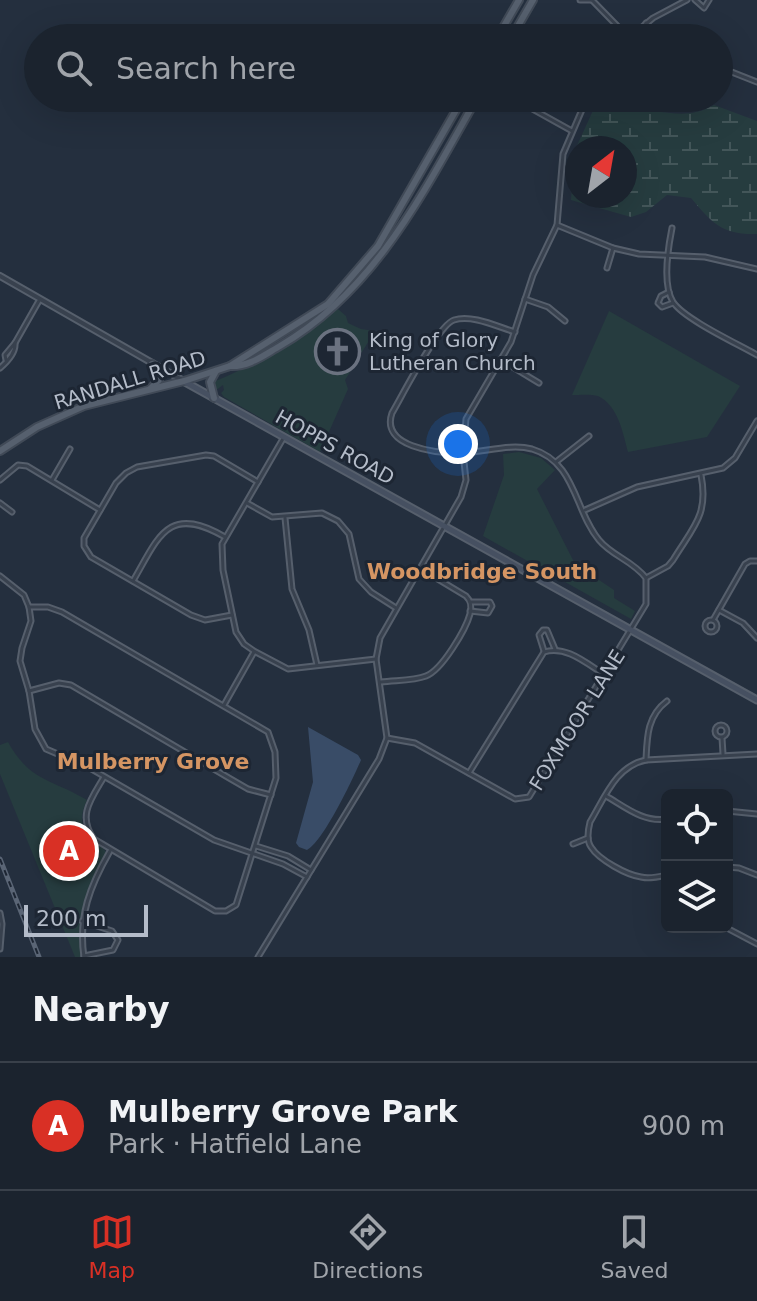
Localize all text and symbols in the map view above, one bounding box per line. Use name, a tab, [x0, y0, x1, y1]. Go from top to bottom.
search box	[24, 24, 733, 112]
icon: search	[52, 46, 96, 90]
text: Search here	[116, 51, 296, 86]
north arrow	[565, 136, 637, 208]
church icon: King of Glory Lutheran Church	[314, 327, 362, 375]
place label: King of Glory Lutheran Church	[369, 328, 536, 375]
street label: RANDALL ROAD	[51, 346, 209, 414]
street label: HOPPS ROAD	[271, 404, 399, 490]
your location	[438, 424, 478, 464]
district label: Woodbridge South	[367, 559, 597, 584]
street label: FOXMOOR LANE	[524, 645, 630, 795]
district label: Mulberry Grove	[57, 749, 249, 774]
map controls	[661, 789, 733, 933]
button: locate	[661, 789, 733, 861]
pin: A	[43, 821, 95, 881]
button: layers	[661, 861, 733, 933]
scale bar	[24, 901, 148, 937]
text: 200 m	[36, 906, 106, 931]
text: Nearby	[32, 989, 170, 1029]
text: Mulberry Grove Park	[108, 1094, 457, 1129]
text: A	[48, 1111, 68, 1141]
text: 900 m	[642, 1111, 725, 1141]
text: Park · Hatfield Lane	[108, 1129, 362, 1159]
tab: Map	[89, 1210, 135, 1283]
tab: Directions	[312, 1210, 423, 1283]
tab: Saved	[600, 1210, 668, 1283]

